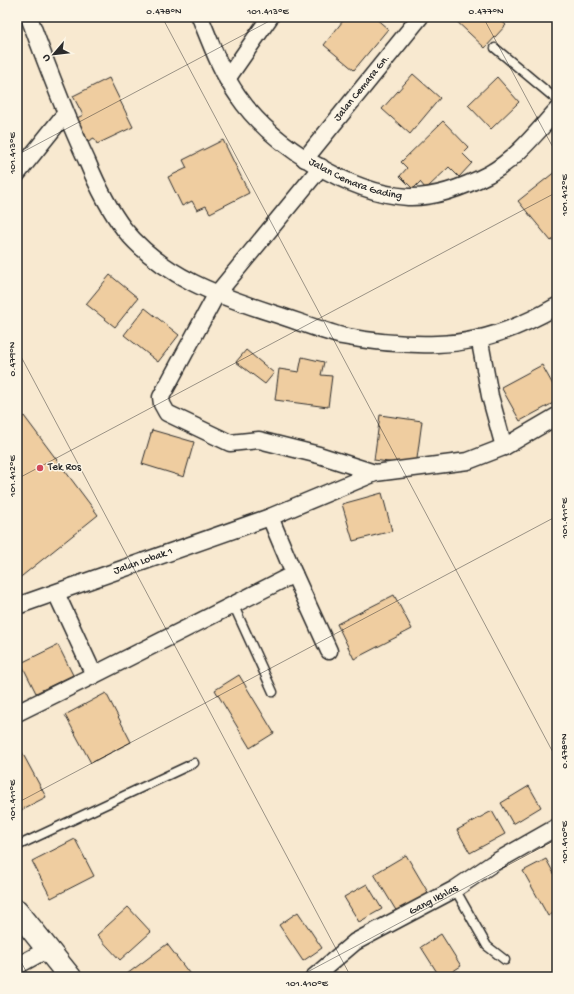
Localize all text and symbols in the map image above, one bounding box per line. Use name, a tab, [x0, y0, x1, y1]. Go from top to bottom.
text: 0.478°N	[146, 6, 182, 18]
text: 101.413°E	[246, 6, 290, 18]
text: 0.477°N	[469, 6, 504, 18]
north arrow	[34, 34, 74, 74]
text: U	[40, 52, 54, 63]
street label: Jalan Cemara Gn.	[332, 53, 393, 124]
text: 101.413°E	[7, 131, 19, 175]
street label: Jalan Cemara Gading	[306, 156, 403, 202]
text: 101.412°E	[559, 174, 571, 217]
text: 0.479°N	[7, 341, 19, 376]
text: 101.412°E	[7, 455, 19, 498]
place label: Tek Ros	[47, 462, 82, 474]
marker: Tek Ros	[35, 463, 45, 473]
text: 101.411°E	[559, 497, 571, 539]
street label: Jalan Lobak 1	[112, 546, 175, 577]
text: 0.478°N	[559, 733, 571, 769]
text: 101.411°E	[7, 779, 19, 821]
text: 101.410°E	[559, 820, 571, 864]
street label: Gang Ikhlas	[407, 882, 461, 918]
text: 101.410°E	[285, 978, 329, 990]

